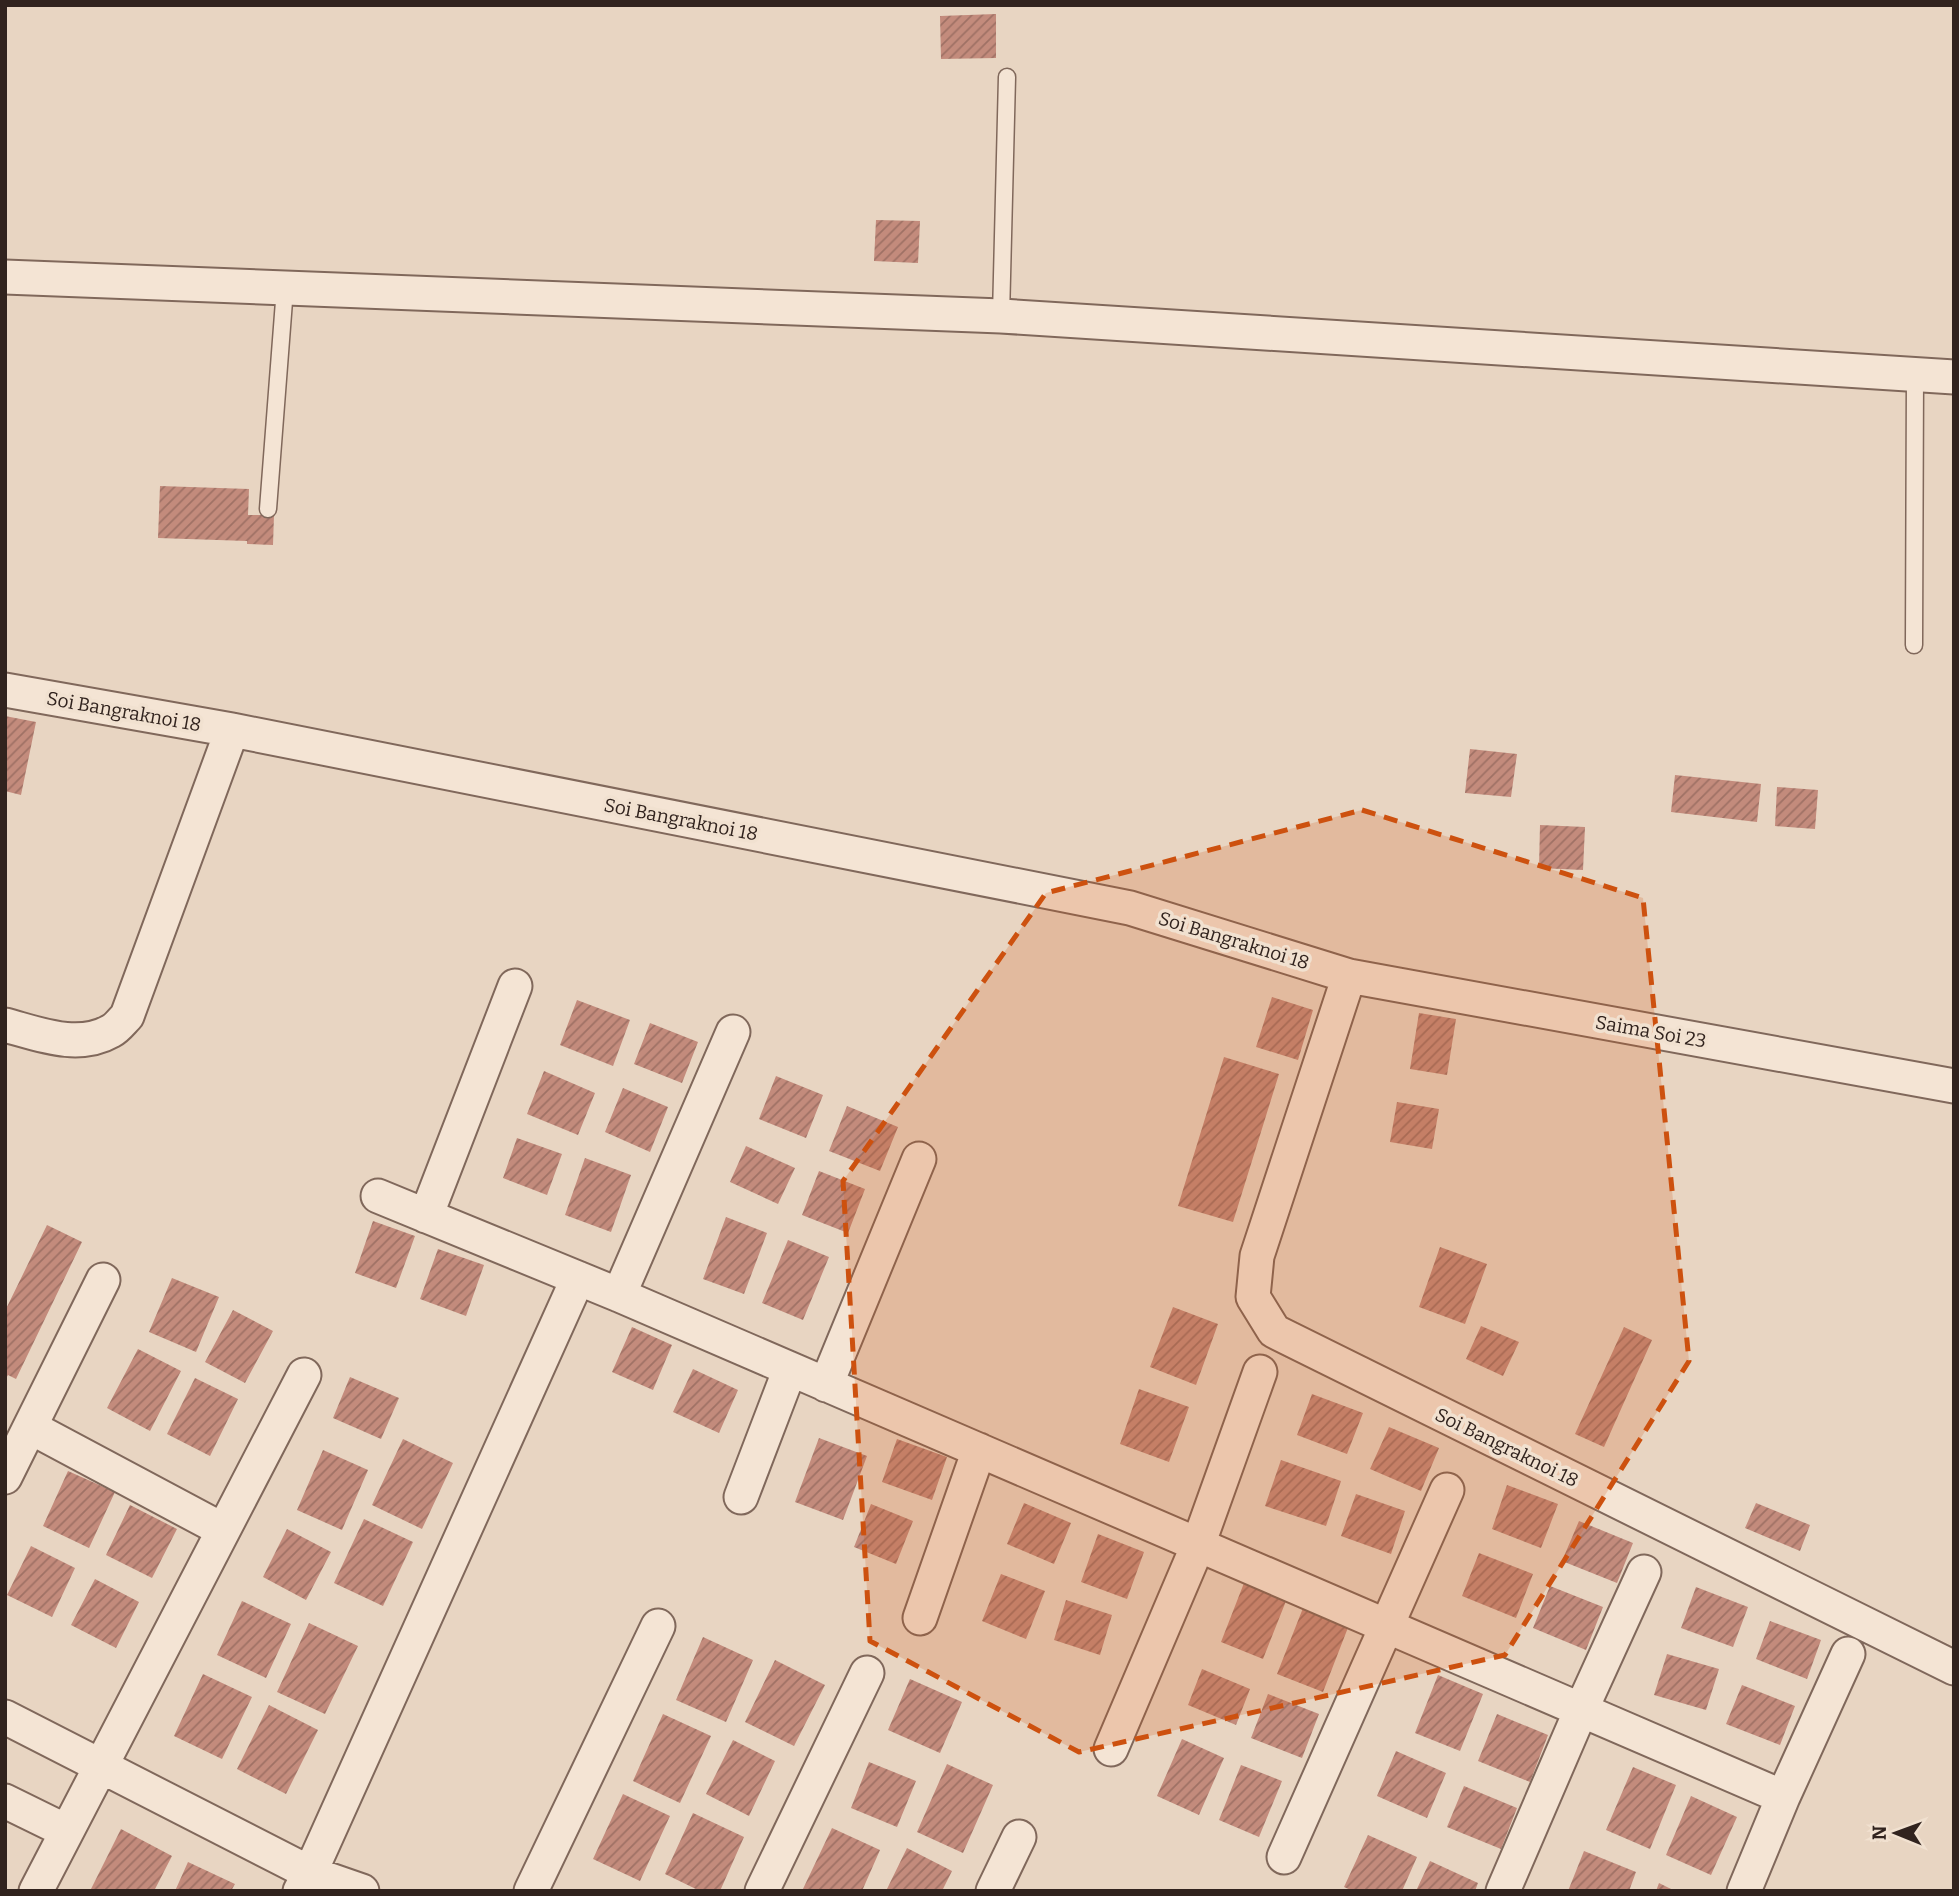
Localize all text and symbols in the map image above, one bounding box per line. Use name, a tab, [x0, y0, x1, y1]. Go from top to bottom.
street label: Soi Bangraknoi 18	[45, 687, 203, 736]
street label: Soi Bangraknoi 18	[602, 793, 760, 846]
street label: Soi Bangraknoi 18	[1156, 907, 1312, 974]
street label: Saima Soi 23	[1594, 1010, 1708, 1053]
street label: Soi Bangraknoi 18	[1431, 1403, 1582, 1492]
north arrow	[1861, 1798, 1931, 1868]
text: N	[1868, 1825, 1891, 1840]

